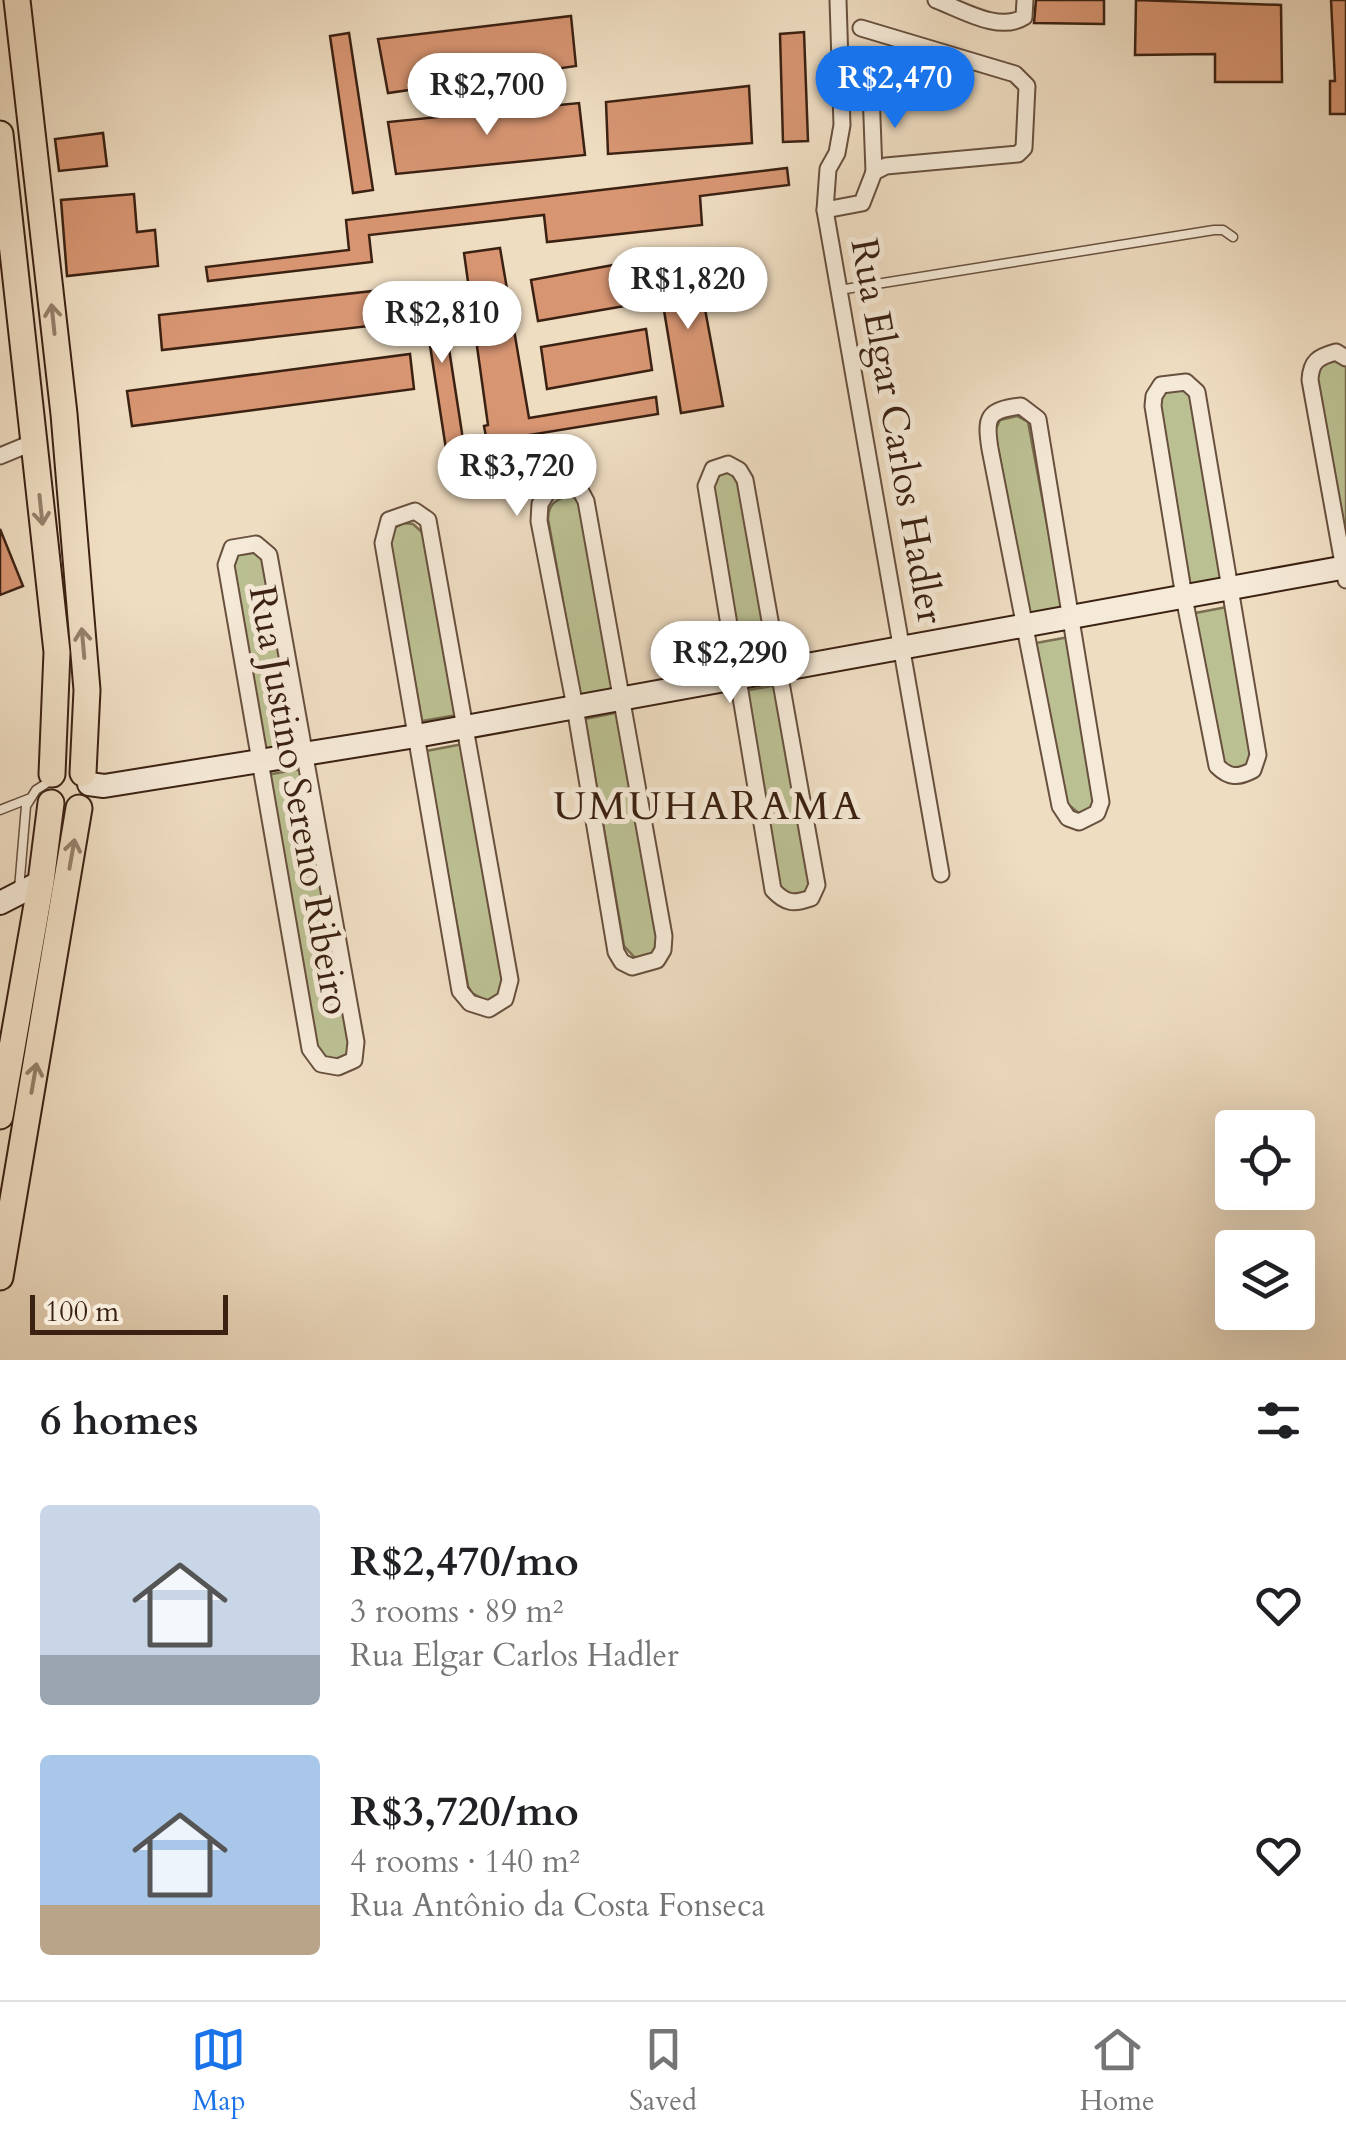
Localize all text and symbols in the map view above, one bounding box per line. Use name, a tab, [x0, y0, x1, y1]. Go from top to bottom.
pin: R$2,470	[803, 46, 987, 131]
pin: R$2,700	[395, 53, 579, 138]
text: R$2,470	[838, 56, 952, 100]
text: R$2,700	[430, 63, 544, 107]
street label: Rua Elgar Carlos Hadler	[838, 234, 957, 628]
pin: R$1,820	[596, 247, 780, 332]
text: R$1,820	[631, 257, 745, 301]
pin: R$2,810	[350, 281, 534, 366]
text: R$2,810	[385, 291, 499, 335]
one-way arrow	[43, 303, 62, 336]
pin: R$3,720	[425, 434, 609, 519]
text: R$3,720	[460, 444, 574, 488]
one-way arrow	[32, 493, 51, 525]
street label: Rua Justino Sereno Ribeiro	[236, 582, 362, 1019]
pin: R$2,290	[638, 621, 822, 706]
one-way arrow	[74, 627, 93, 659]
text: R$2,290	[673, 631, 787, 675]
district label: UMUHARAMA	[553, 779, 863, 834]
one-way arrow	[63, 838, 82, 871]
one-way arrow	[25, 1062, 44, 1095]
map controls	[1215, 1110, 1315, 1330]
button: locate	[1215, 1110, 1315, 1210]
button: layers	[1215, 1230, 1315, 1330]
scale bar	[30, 1290, 228, 1334]
text: 100 m	[45, 1293, 119, 1331]
text: 6 homes	[40, 1392, 198, 1449]
icon: filters	[1251, 1393, 1306, 1448]
text: R$2,470/mo	[350, 1533, 579, 1590]
icon: home	[120, 1545, 240, 1665]
icon: heart	[1251, 1578, 1306, 1633]
text: 3 rooms · 89 m²	[350, 1590, 563, 1634]
text: Rua Elgar Carlos Hadler	[350, 1634, 679, 1678]
text: R$3,720/mo	[350, 1783, 579, 1840]
icon: home	[120, 1795, 240, 1915]
icon: heart	[1251, 1828, 1306, 1883]
text: 4 rooms · 140 m²	[350, 1840, 580, 1884]
text: Rua Antônio da Costa Fonseca	[350, 1884, 765, 1928]
tab: Map	[191, 2022, 246, 2120]
tab: Saved	[629, 2022, 697, 2120]
tab: Home	[1080, 2022, 1155, 2120]

